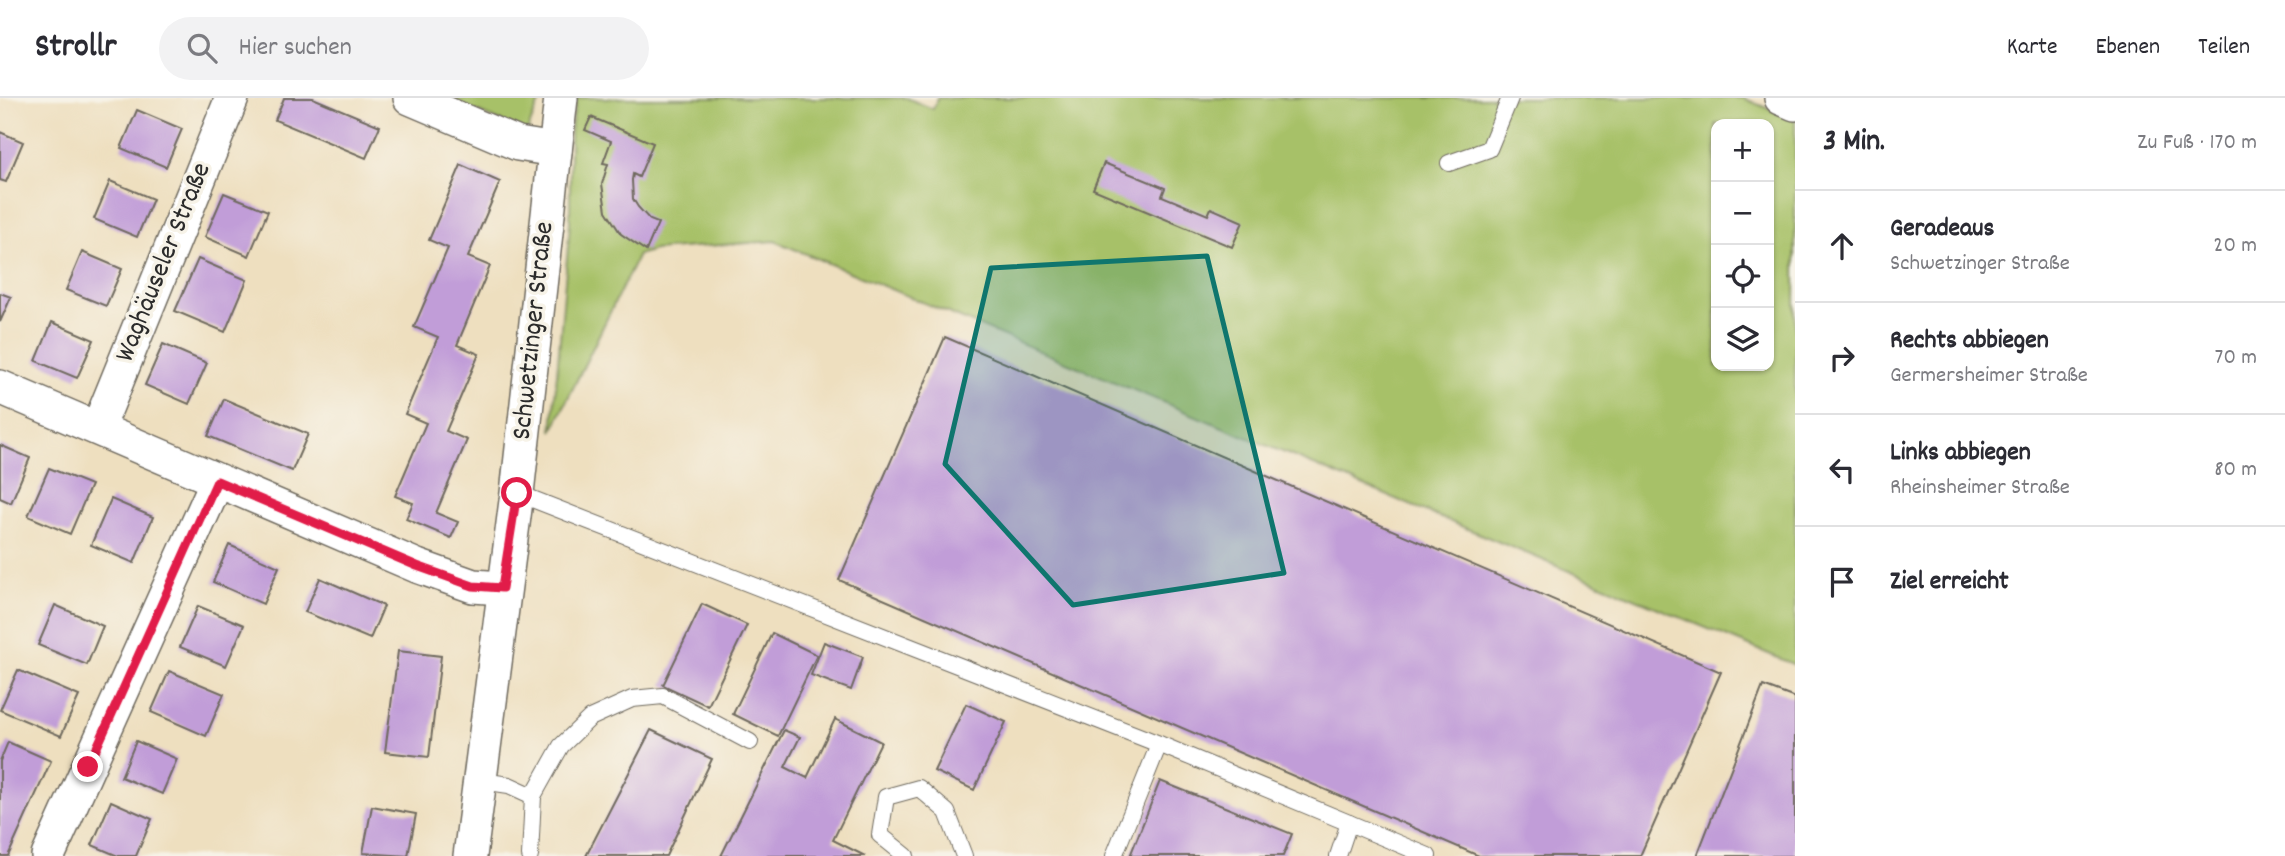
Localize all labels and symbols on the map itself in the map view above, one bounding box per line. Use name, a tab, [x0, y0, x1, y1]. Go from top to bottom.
street label: Waghäuseler Straße	[107, 157, 223, 369]
street label: Schwetzinger Straße	[504, 220, 566, 442]
route start	[501, 477, 532, 508]
route end	[72, 751, 103, 782]

